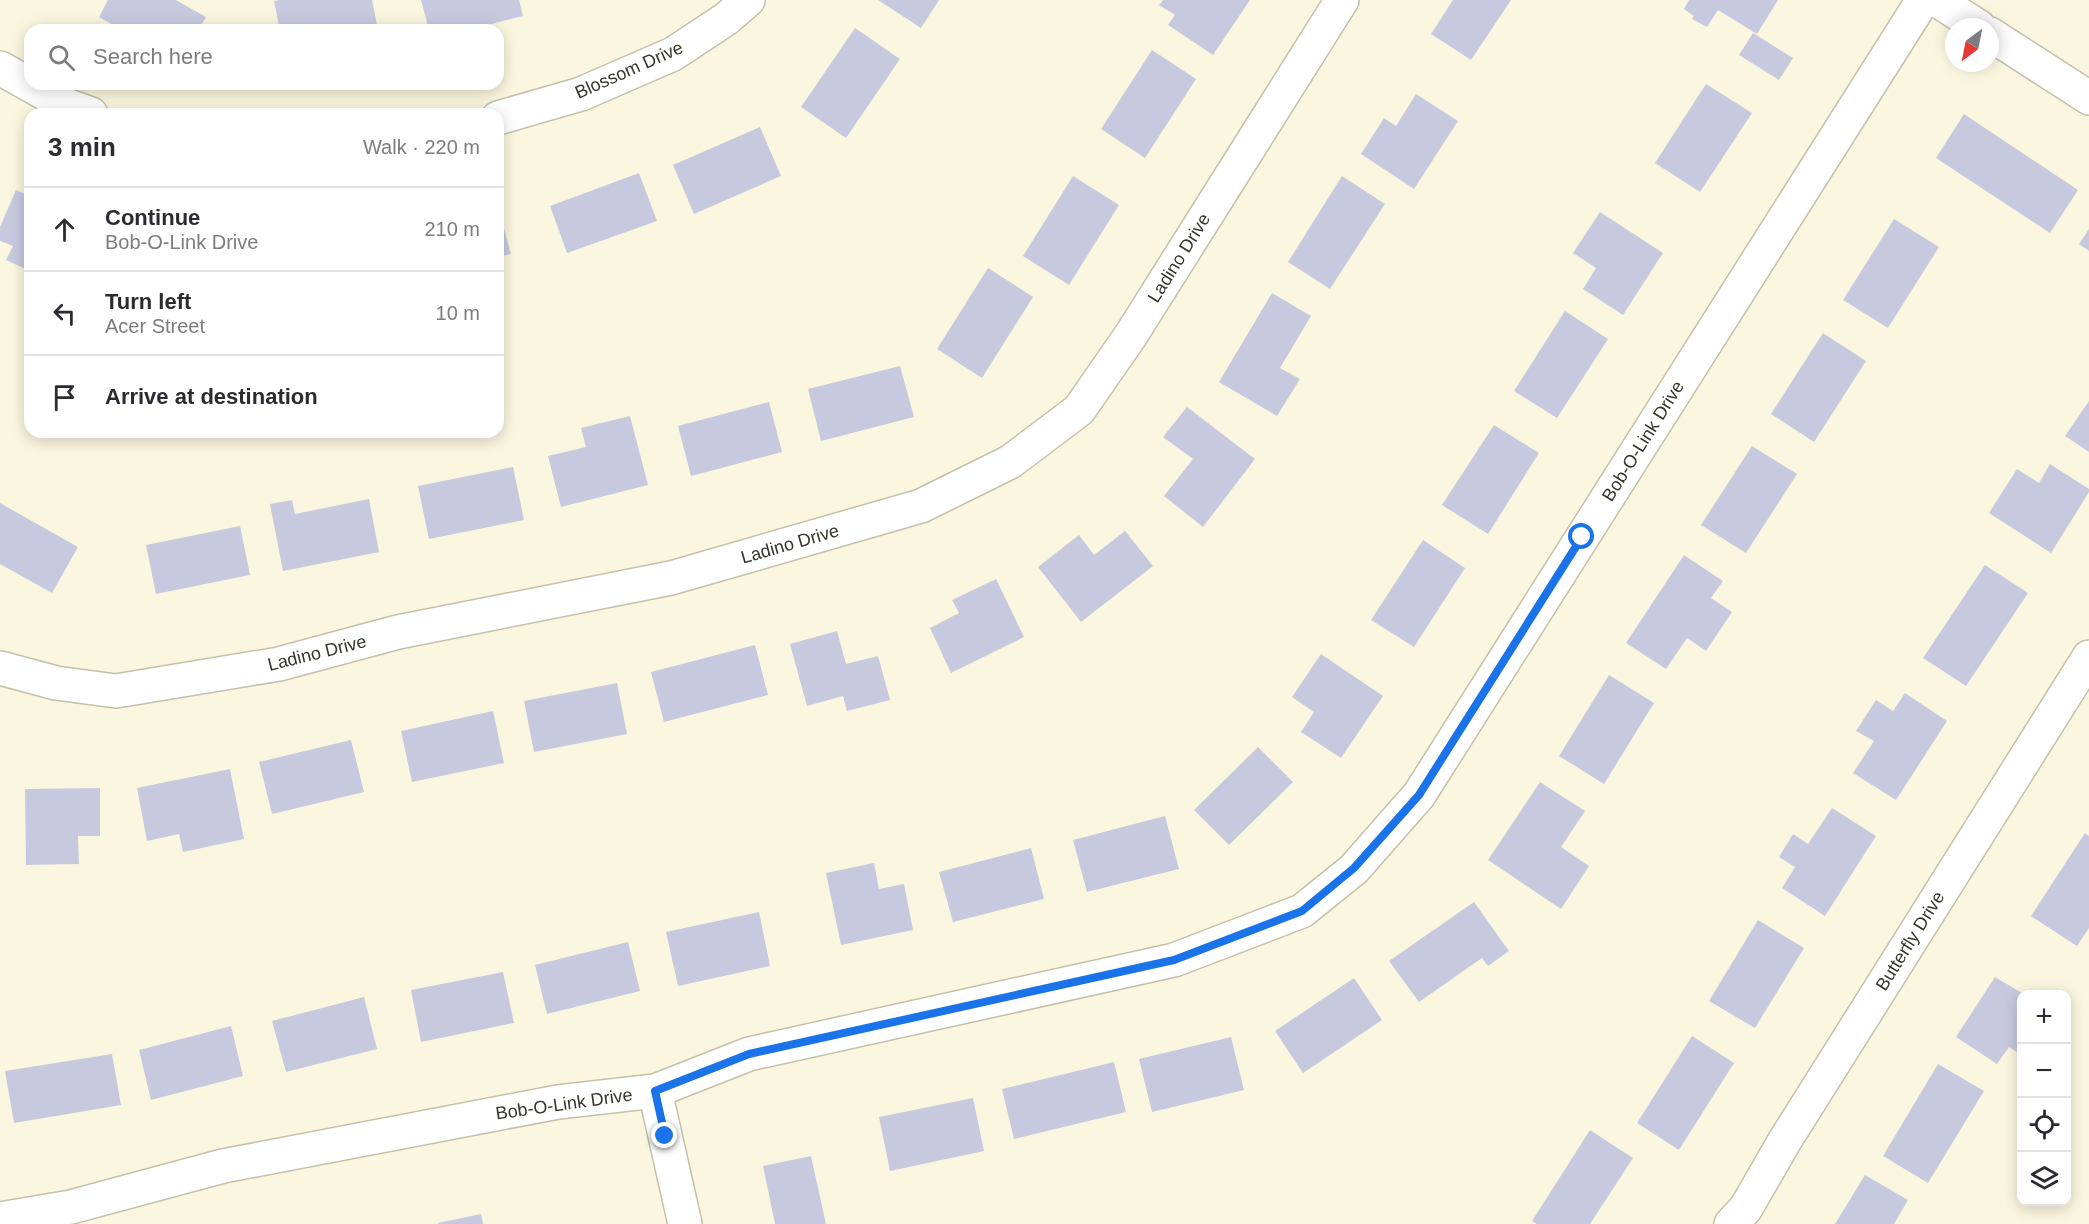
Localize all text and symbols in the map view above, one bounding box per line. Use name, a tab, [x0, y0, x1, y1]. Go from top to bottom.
north arrow	[1945, 18, 1999, 72]
search box	[24, 24, 504, 90]
street label: Blossom Drive	[572, 37, 686, 103]
icon: search	[45, 41, 78, 74]
text: Search here	[93, 44, 213, 69]
text: 3 min	[48, 132, 116, 162]
text: Walk · 220 m	[363, 136, 480, 158]
text: Continue	[105, 205, 200, 230]
street label: Ladino Drive	[1144, 210, 1214, 306]
icon: ahead	[48, 213, 81, 246]
text: 210 m	[424, 218, 480, 240]
text: Bob-O-Link Drive	[105, 231, 258, 253]
text: Turn left	[105, 289, 191, 314]
icon: left	[48, 297, 81, 330]
text: 10 m	[436, 302, 480, 324]
text: Acer Street	[105, 315, 205, 337]
street label: Bob-O-Link Drive	[1598, 377, 1688, 505]
icon: arrive	[48, 381, 81, 414]
text: Arrive at destination	[105, 384, 318, 409]
street label: Ladino Drive	[739, 520, 841, 568]
route start	[1568, 523, 1594, 549]
street label: Ladino Drive	[266, 631, 368, 675]
street label: Butterfly Drive	[1872, 888, 1948, 994]
map controls	[2017, 990, 2071, 1206]
button: +	[2017, 990, 2071, 1044]
button: −	[2017, 1044, 2071, 1098]
street label: Bob-O-Link Drive	[494, 1084, 634, 1124]
button: locate	[2017, 1098, 2071, 1152]
route end	[651, 1122, 677, 1148]
button: layers	[2017, 1152, 2071, 1206]

